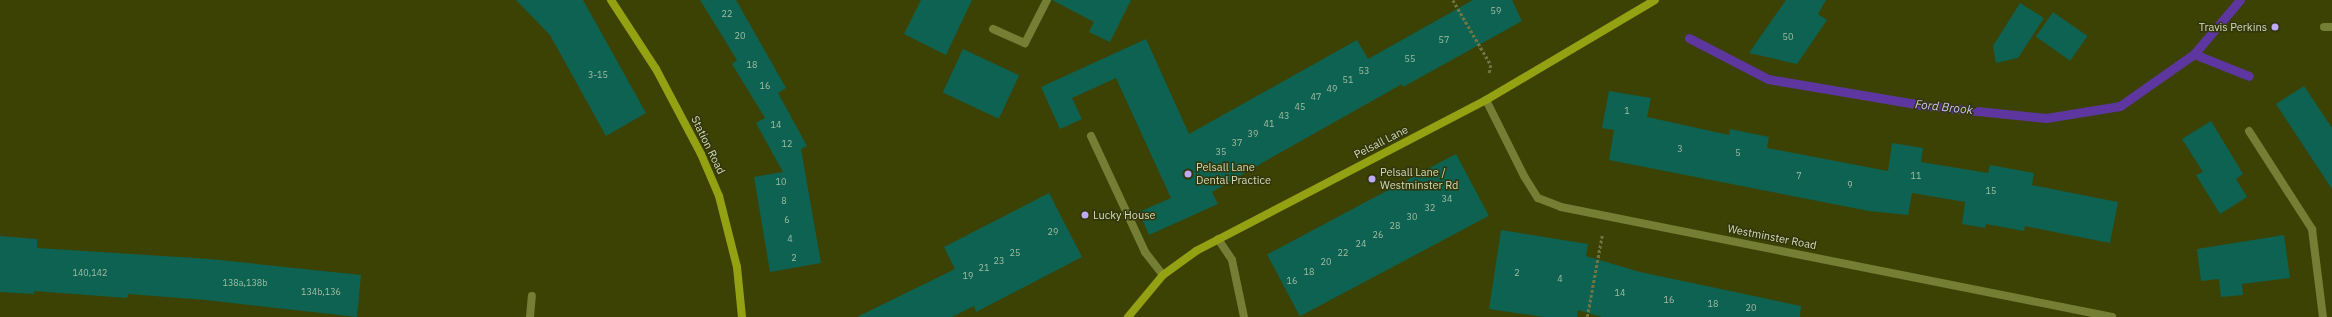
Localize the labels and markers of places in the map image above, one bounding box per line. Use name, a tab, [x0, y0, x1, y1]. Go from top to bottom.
place label: Travis Perkins	[2199, 20, 2267, 34]
marker: Travis Perkins	[2270, 22, 2280, 32]
place label: Pelsall Lane Dental Practice	[1196, 161, 1271, 187]
place label: Pelsall Lane / Westminster Rd	[1380, 166, 1458, 192]
marker: Pelsall Lane Dental Practice	[1183, 169, 1193, 179]
marker: Pelsall Lane / Westminster Rd	[1367, 174, 1377, 184]
place label: Lucky House	[1093, 208, 1156, 222]
marker: Lucky House	[1080, 210, 1090, 220]

